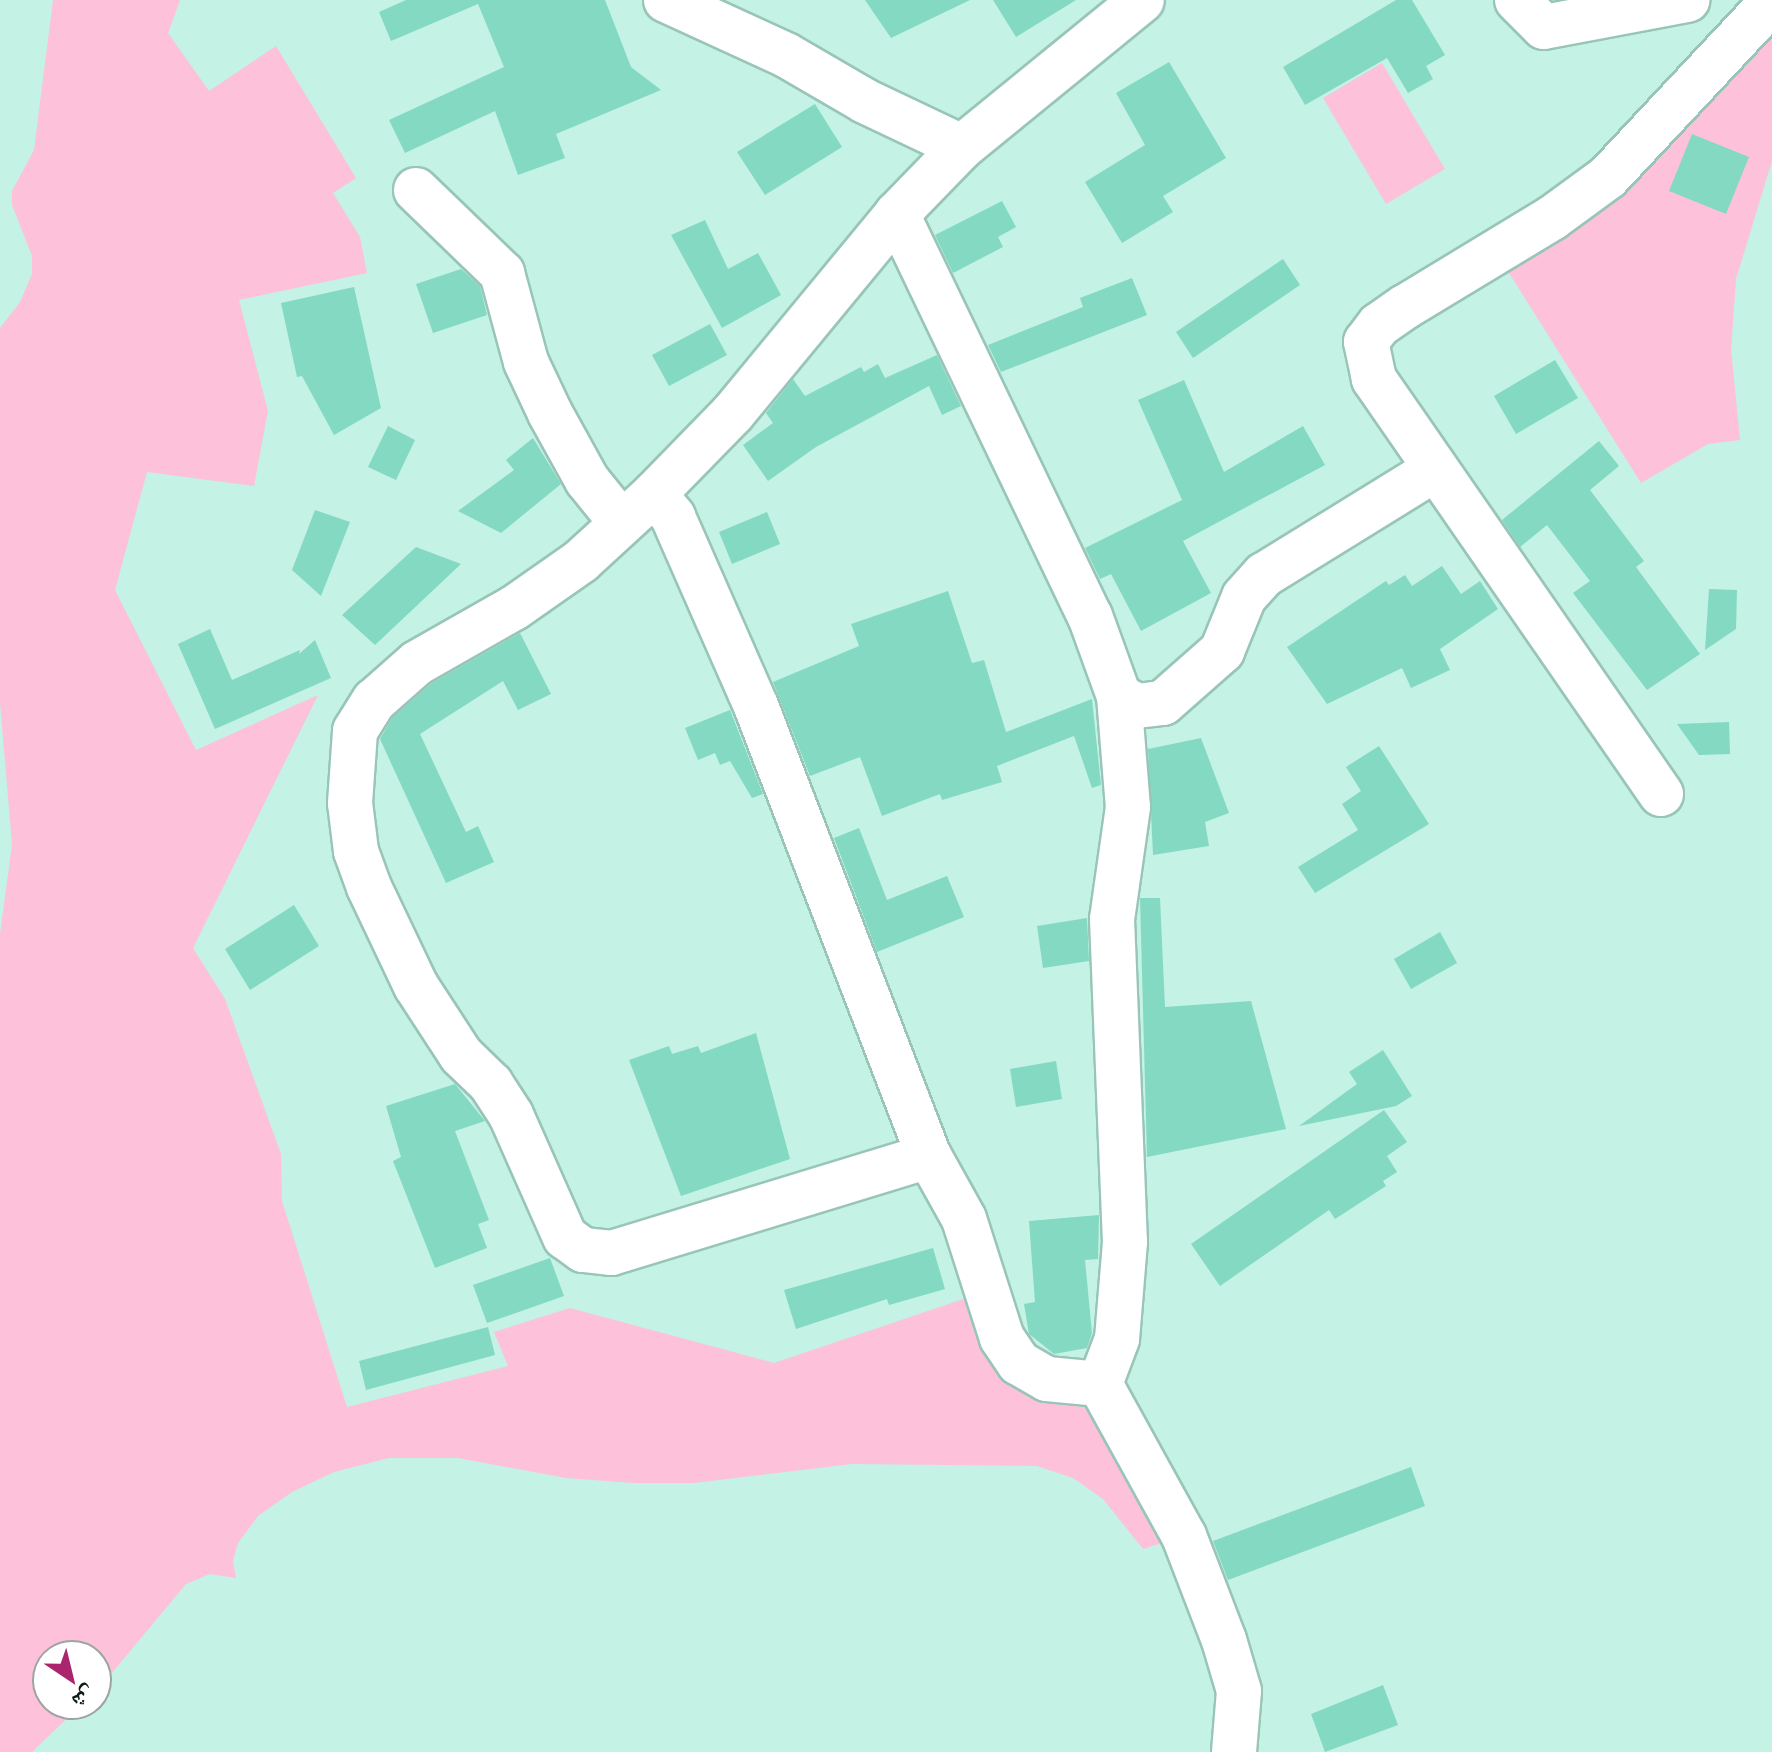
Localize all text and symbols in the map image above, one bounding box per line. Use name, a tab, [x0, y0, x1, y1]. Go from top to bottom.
north arrow	[32, 1640, 112, 1720]
text: ش	[67, 1680, 102, 1716]

